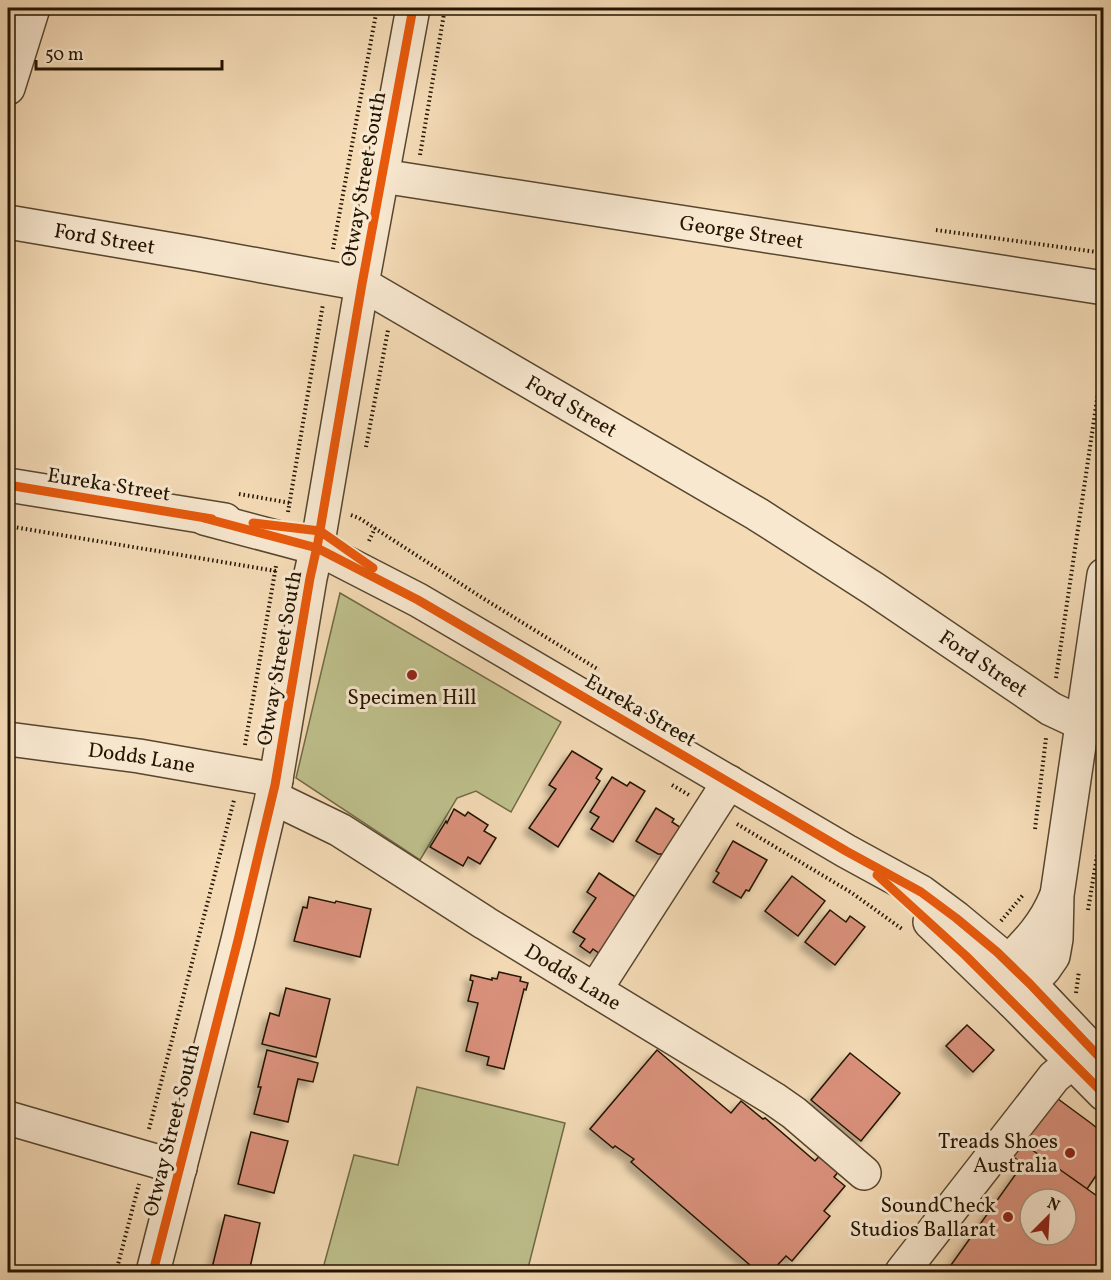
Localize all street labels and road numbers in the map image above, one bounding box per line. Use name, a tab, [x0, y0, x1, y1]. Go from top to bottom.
street label: Otway Street South	[335, 89, 394, 269]
street label: George Street	[677, 209, 806, 257]
street label: Ford Street	[52, 217, 157, 263]
street label: Ford Street	[520, 369, 622, 446]
street label: Eureka Street	[45, 461, 172, 510]
street label: Otway Street South	[251, 568, 310, 748]
street label: Ford Street	[933, 624, 1033, 705]
street label: Eureka Street	[579, 668, 701, 755]
street label: Dodds Lane	[86, 737, 197, 782]
street label: Dodds Lane	[519, 937, 626, 1018]
street label: Otway Street South	[137, 1041, 208, 1220]

